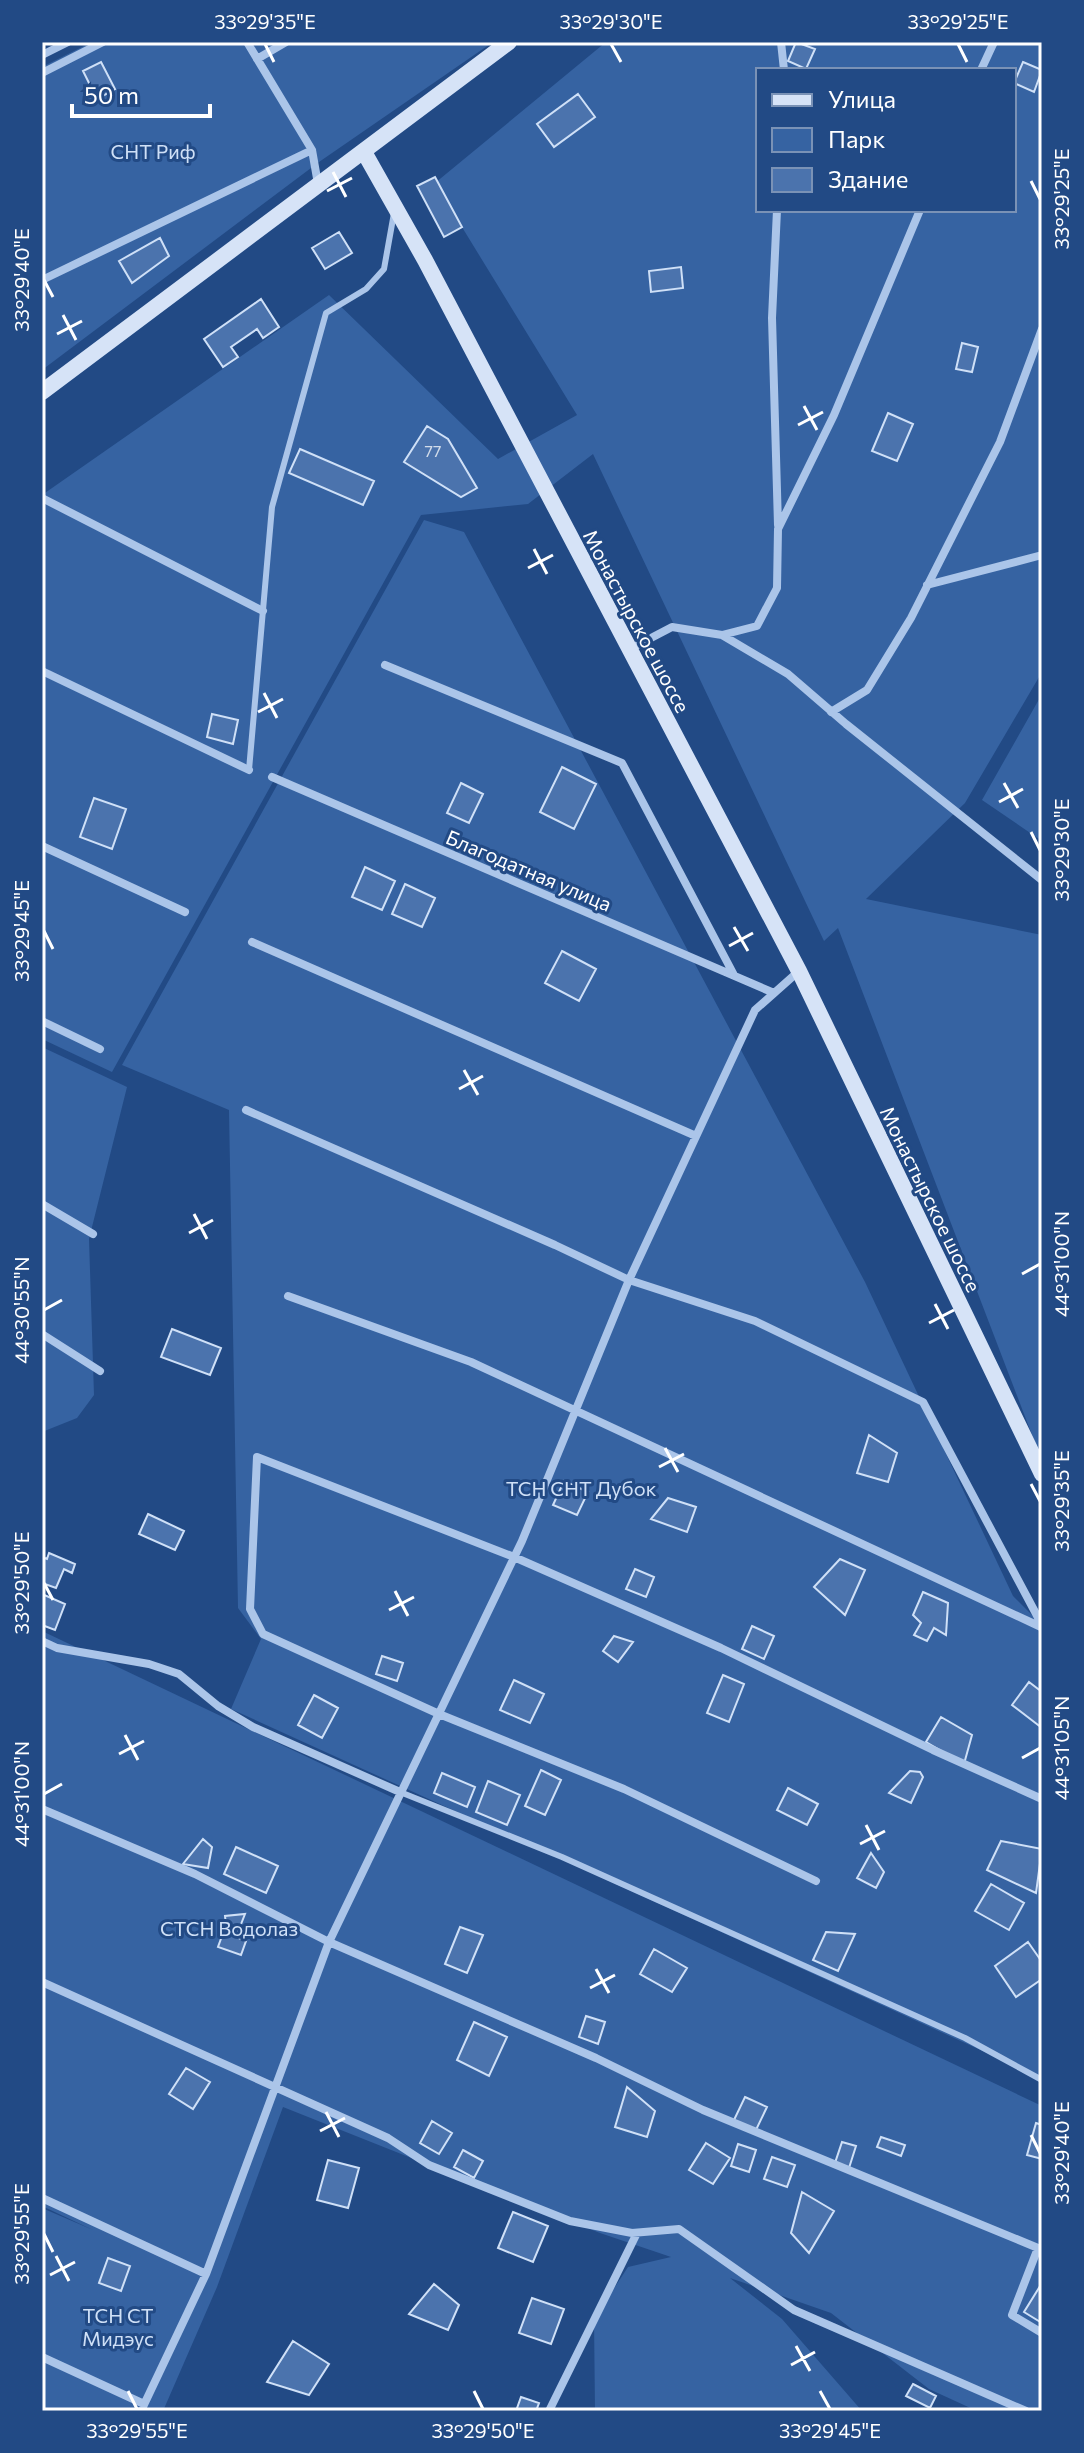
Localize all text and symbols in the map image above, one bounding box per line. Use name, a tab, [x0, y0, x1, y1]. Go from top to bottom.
text: 33°29'35"E	[214, 9, 316, 33]
text: 33°29'30"E	[559, 9, 663, 33]
text: 33°29'25"E	[907, 9, 1009, 33]
scale bar	[72, 68, 210, 118]
legend	[756, 68, 1016, 212]
text: 50 m	[84, 80, 139, 109]
text: Улица	[828, 84, 896, 113]
text: Парк	[828, 124, 885, 153]
park label: СНТ Риф	[110, 139, 196, 163]
text: 33°29'25"E	[1049, 148, 1073, 250]
text: Здание	[828, 164, 908, 193]
text: 33°29'40"E	[9, 228, 33, 332]
house number: 77	[425, 441, 441, 460]
street label: Монастырское шоссе	[579, 525, 695, 717]
text: 33°29'30"E	[1049, 798, 1073, 902]
street label: Благодатная улица	[443, 824, 615, 916]
text: 33°29'45"E	[9, 880, 33, 982]
street label: Монастырское шоссе	[876, 1102, 986, 1296]
text: 44°31'00"N	[1049, 1211, 1073, 1317]
text: 44°30'55"N	[9, 1256, 33, 1364]
text: 33°29'35"E	[1049, 1450, 1073, 1552]
park label: ТСН СНТ Дубок	[506, 1476, 657, 1500]
text: 33°29'50"E	[9, 1531, 33, 1635]
text: 44°31'05"N	[1049, 1696, 1073, 1800]
text: 44°31'00"N	[9, 1741, 33, 1847]
park label: СТСН Водолаз	[160, 1916, 298, 1940]
text: 33°29'40"E	[1049, 2101, 1073, 2205]
text: 33°29'55"E	[9, 2183, 33, 2285]
park label: ТСН СТ Мидэус	[82, 2303, 154, 2350]
text: 33°29'55"E	[86, 2418, 188, 2442]
text: 33°29'50"E	[431, 2418, 535, 2442]
text: 33°29'45"E	[779, 2418, 881, 2442]

